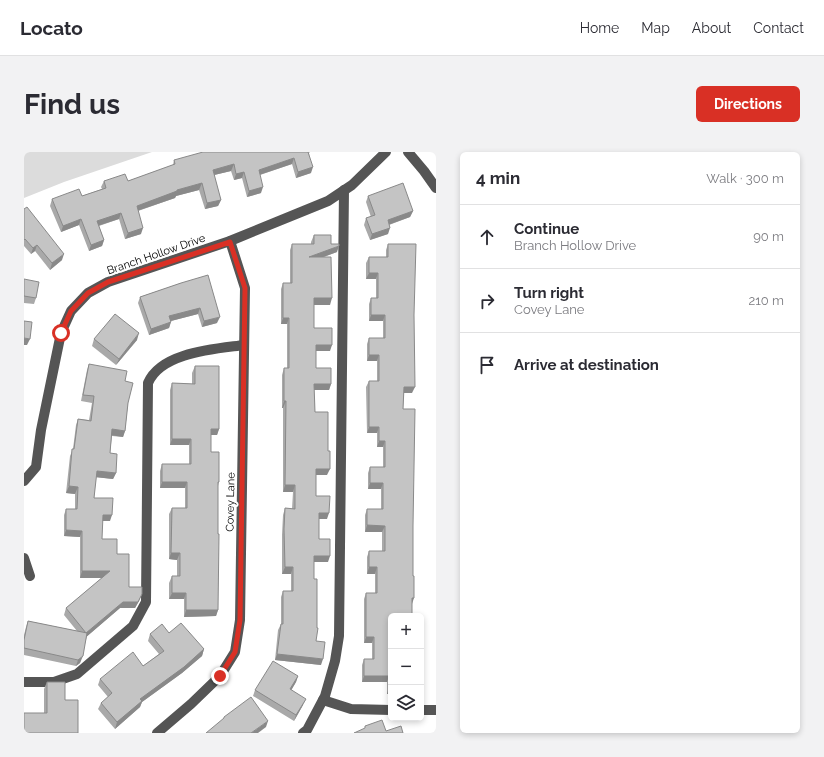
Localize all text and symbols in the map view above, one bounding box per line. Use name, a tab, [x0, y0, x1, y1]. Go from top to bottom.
text: Locato	[20, 17, 83, 39]
text: Home	[580, 20, 619, 36]
text: Map	[641, 20, 670, 36]
text: About	[692, 20, 731, 36]
text: Contact	[753, 20, 804, 36]
button: Directions	[696, 86, 800, 122]
text: Find us	[24, 88, 120, 121]
text: 4 min	[476, 168, 520, 188]
text: Walk · 300 m	[706, 171, 784, 186]
text: Continue	[514, 220, 579, 238]
icon: ahead	[476, 226, 498, 248]
text: 90 m	[753, 229, 784, 244]
street label: Branch Hollow Drive	[105, 231, 208, 277]
text: Branch Hollow Drive	[514, 238, 636, 253]
text: Turn right	[514, 284, 584, 302]
icon: right	[476, 290, 498, 312]
text: 210 m	[748, 293, 784, 308]
text: Covey Lane	[514, 302, 584, 317]
route start	[52, 324, 70, 342]
icon: arrive	[476, 354, 498, 376]
text: Arrive at destination	[514, 356, 659, 374]
street label: Covey Lane	[223, 472, 238, 532]
map controls	[388, 613, 424, 721]
button: +	[388, 613, 424, 649]
button: −	[388, 649, 424, 685]
route end	[211, 667, 229, 685]
button: layers	[388, 685, 424, 721]

